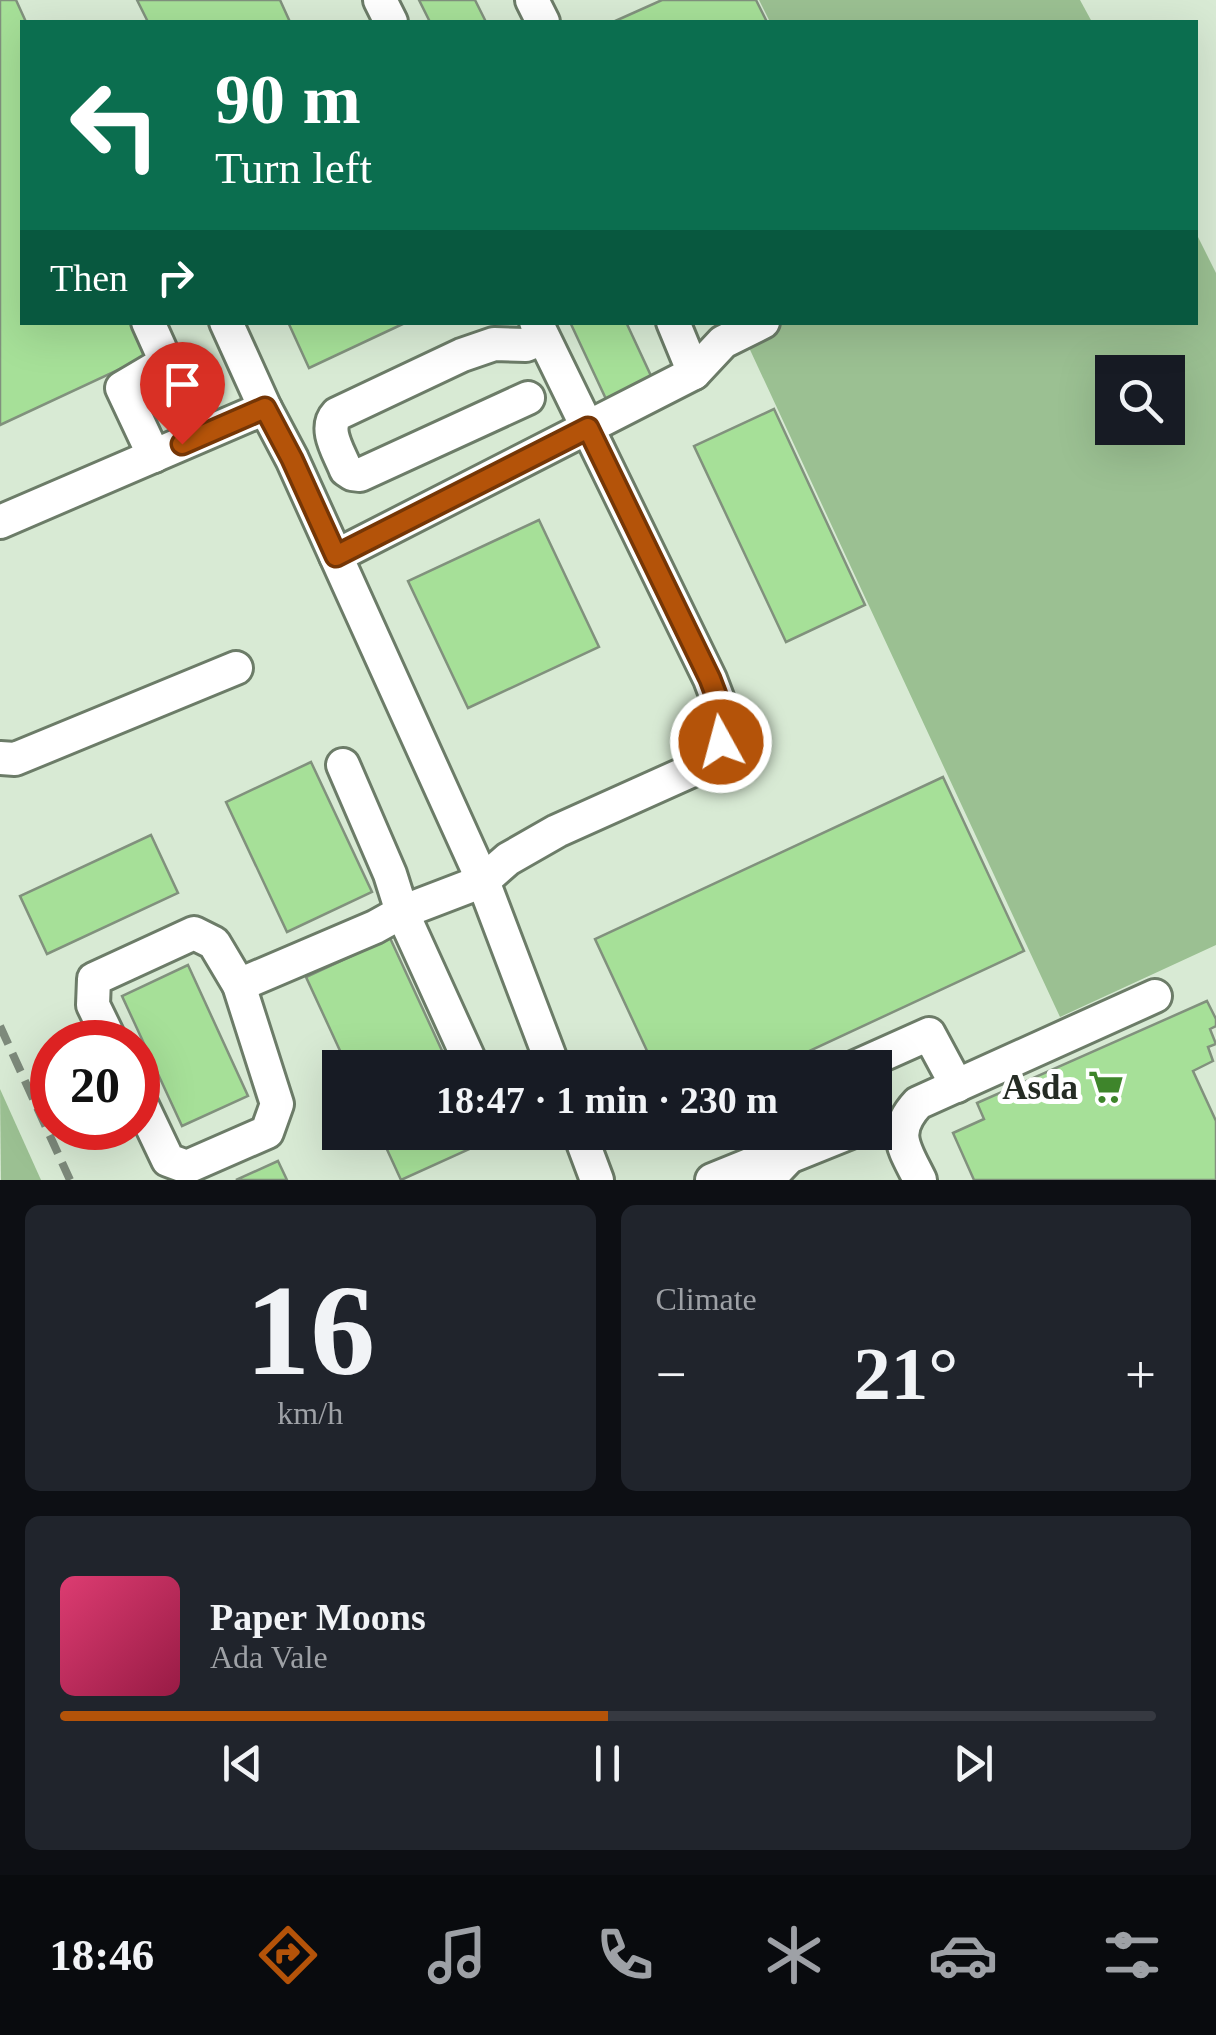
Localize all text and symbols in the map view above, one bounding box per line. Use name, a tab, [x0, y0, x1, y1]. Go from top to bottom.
icon: left	[50, 60, 180, 190]
text: 90 m	[215, 61, 361, 138]
text: Turn left	[215, 143, 372, 193]
icon: right	[148, 250, 203, 305]
text: Then	[50, 257, 128, 299]
pin	[140, 342, 225, 445]
map controls	[1095, 355, 1185, 445]
button: search	[1095, 355, 1185, 445]
icon: arrive	[155, 357, 210, 412]
position arrow	[669, 690, 773, 794]
speed limit sign: 20	[30, 1020, 160, 1150]
place label: Asda	[1002, 1068, 1078, 1107]
supermarket icon: Asda	[1087, 1068, 1125, 1106]
text: 18:47 · 1 min · 230 m	[436, 1079, 778, 1121]
text: 16	[245, 1258, 375, 1402]
text: Climate	[656, 1281, 757, 1317]
text: 21°	[853, 1332, 958, 1415]
text: −	[656, 1344, 687, 1405]
text: +	[1125, 1344, 1156, 1405]
text: km/h	[277, 1395, 343, 1431]
text: Paper Moons	[210, 1596, 426, 1638]
text: Ada Vale	[210, 1639, 328, 1675]
icon: previous	[215, 1736, 270, 1791]
icon: pause	[580, 1736, 635, 1791]
icon: next	[946, 1736, 1001, 1791]
icon: directions	[253, 1920, 323, 1990]
icon: music	[422, 1920, 492, 1990]
icon: phone	[590, 1920, 660, 1990]
icon: climate	[759, 1920, 829, 1990]
icon: car	[928, 1920, 998, 1990]
icon: filters	[1097, 1920, 1167, 1990]
text: 18:46	[49, 1930, 154, 1980]

